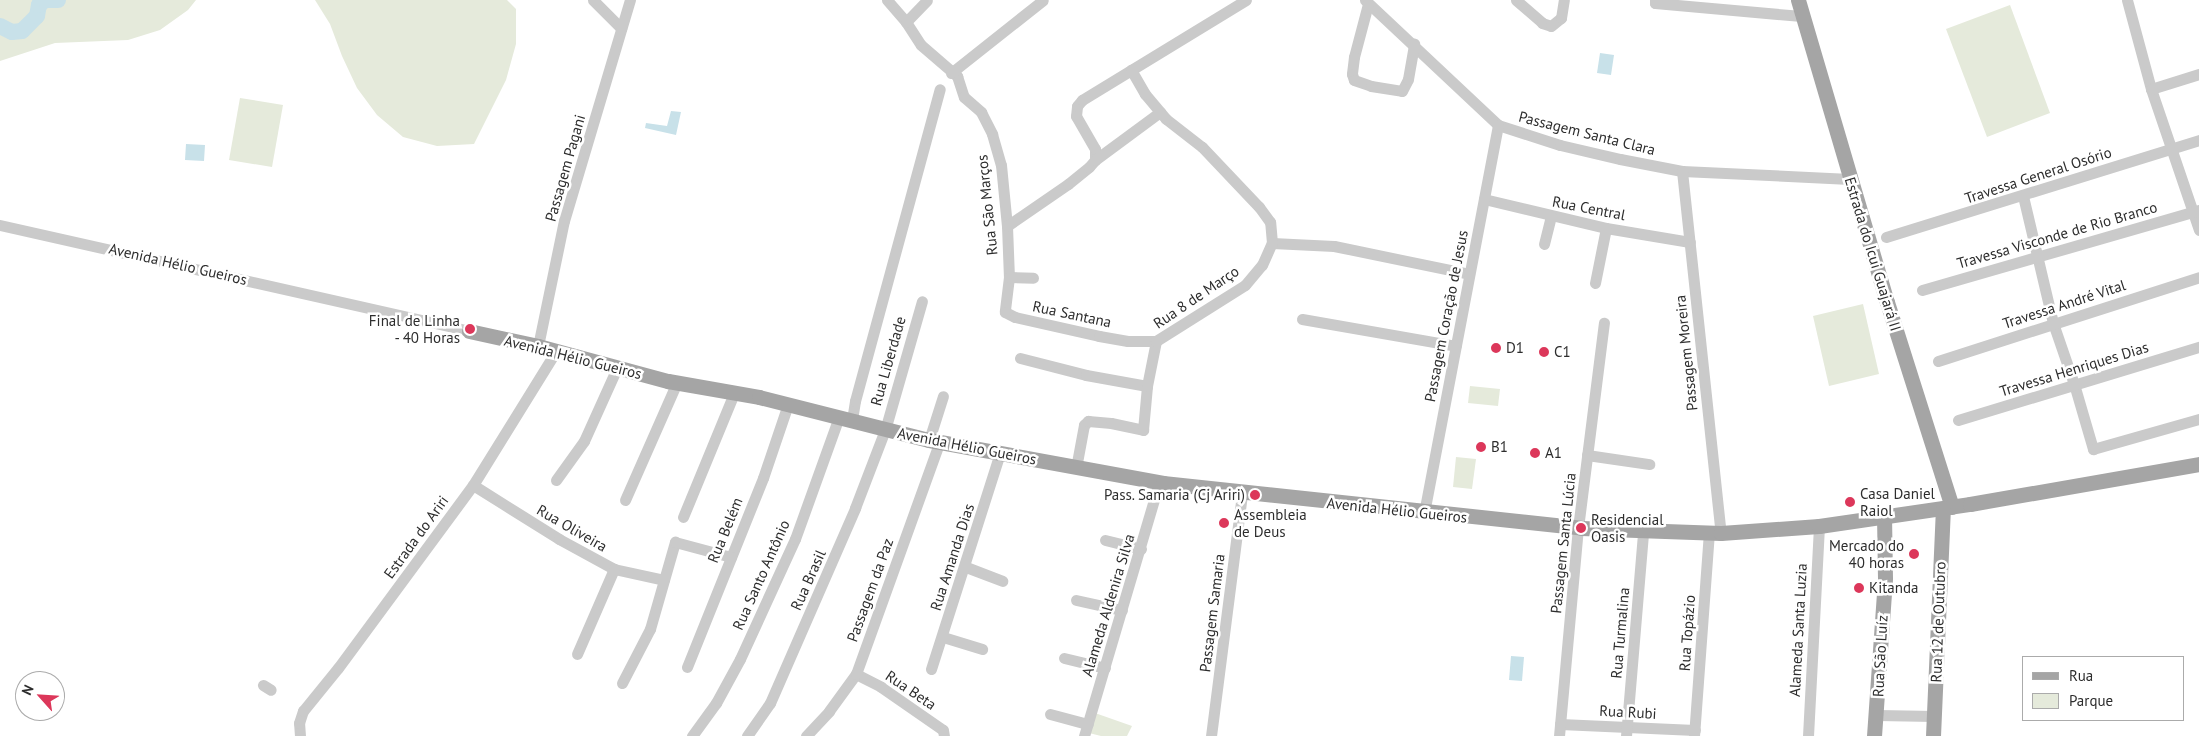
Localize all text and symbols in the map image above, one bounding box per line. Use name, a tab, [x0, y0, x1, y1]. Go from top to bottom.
street label: Passagem Santa Clara	[1517, 107, 1657, 159]
street label: Passagem Pagani	[541, 113, 589, 223]
street label: Travessa General Osório	[1962, 143, 2114, 207]
street label: Rua São Marços	[973, 154, 1001, 256]
street label: Estrada do Icui Guajará II	[1841, 175, 1905, 333]
street label: Rua Central	[1551, 192, 1627, 224]
street label: Travessa Visconde de Rio Branco	[1955, 198, 2159, 272]
street label: Passagem Coração de Jesus	[1421, 229, 1471, 403]
street label: Avenida Hélio Gueiros	[107, 239, 249, 289]
street label: Rua 8 de Março	[1150, 262, 1242, 332]
street label: Travessa André Vital	[2000, 275, 2128, 333]
street label: Passagem Moreira	[1671, 294, 1701, 412]
street label: Rua Santana	[1031, 297, 1113, 331]
place label: Final de Linha - 40 Horas	[369, 311, 460, 346]
street label: Rua Liberdade	[867, 314, 909, 408]
marker: Final de Linha - 40 Horas	[464, 323, 476, 335]
street label: Avenida Hélio Gueiros	[502, 331, 644, 383]
street label: Travessa Henriques Dias	[1997, 338, 2151, 400]
place label: D1	[1506, 339, 1524, 357]
marker: D1	[1490, 342, 1502, 354]
place label: C1	[1554, 343, 1571, 361]
marker: C1	[1538, 346, 1550, 358]
street label: Avenida Hélio Gueiros	[896, 424, 1038, 468]
place label: B1	[1491, 438, 1508, 456]
marker: B1	[1475, 441, 1487, 453]
place label: A1	[1545, 444, 1562, 462]
marker: A1	[1529, 447, 1541, 459]
street label: Passagem Santa Lúcia	[1547, 472, 1579, 614]
place label: Casa Daniel Raiol	[1860, 484, 1935, 519]
place label: Pass. Samaria (Cj Ariri)	[1102, 486, 1245, 504]
marker: Pass. Samaria (Cj Ariri)	[1249, 489, 1261, 501]
street label: Estrada do Ariri	[380, 492, 452, 582]
street label: Avenida Hélio Gueiros	[1326, 494, 1468, 526]
street label: Rua Belém	[704, 495, 746, 565]
marker: Casa Daniel Raiol	[1844, 496, 1856, 508]
street label: Rua Oliveira	[534, 501, 610, 555]
street label: Rua Amanda Dias	[926, 501, 978, 613]
place label: Assembleia de Deus	[1234, 505, 1307, 540]
place label: Residencial Oasis	[1591, 510, 1664, 545]
street label: Rua Santo Antônio	[729, 517, 793, 633]
marker: Assembleia de Deus	[1218, 517, 1230, 529]
marker: Residencial Oasis	[1575, 522, 1587, 534]
street label: Alameda Aldenira Silva	[1078, 531, 1138, 679]
street label: Passagem da Paz	[843, 536, 897, 644]
place label: Mercado do 40 horas	[1829, 536, 1904, 571]
street label: Rua Brasil	[787, 547, 829, 613]
marker: Mercado do 40 horas	[1908, 548, 1920, 560]
street label: Passagem Samaria	[1196, 553, 1228, 673]
street label: Rua 12 de Outubro	[1927, 561, 1949, 683]
street label: Alameda Santa Luzia	[1786, 563, 1810, 697]
place label: Kitanda	[1869, 579, 1918, 597]
marker: Kitanda	[1853, 582, 1865, 594]
street label: Rua Turmalina	[1607, 586, 1633, 680]
street label: Rua Topázio	[1675, 594, 1699, 672]
street label: Rua São Luíz	[1869, 615, 1891, 697]
legend	[2022, 656, 2184, 721]
text: Rua	[2069, 666, 2093, 685]
street label: Rua Beta	[882, 667, 940, 713]
north arrow	[15, 671, 65, 721]
text: N	[17, 682, 38, 698]
text: Parque	[2069, 691, 2113, 710]
street label: Rua Rubi	[1599, 702, 1657, 722]

